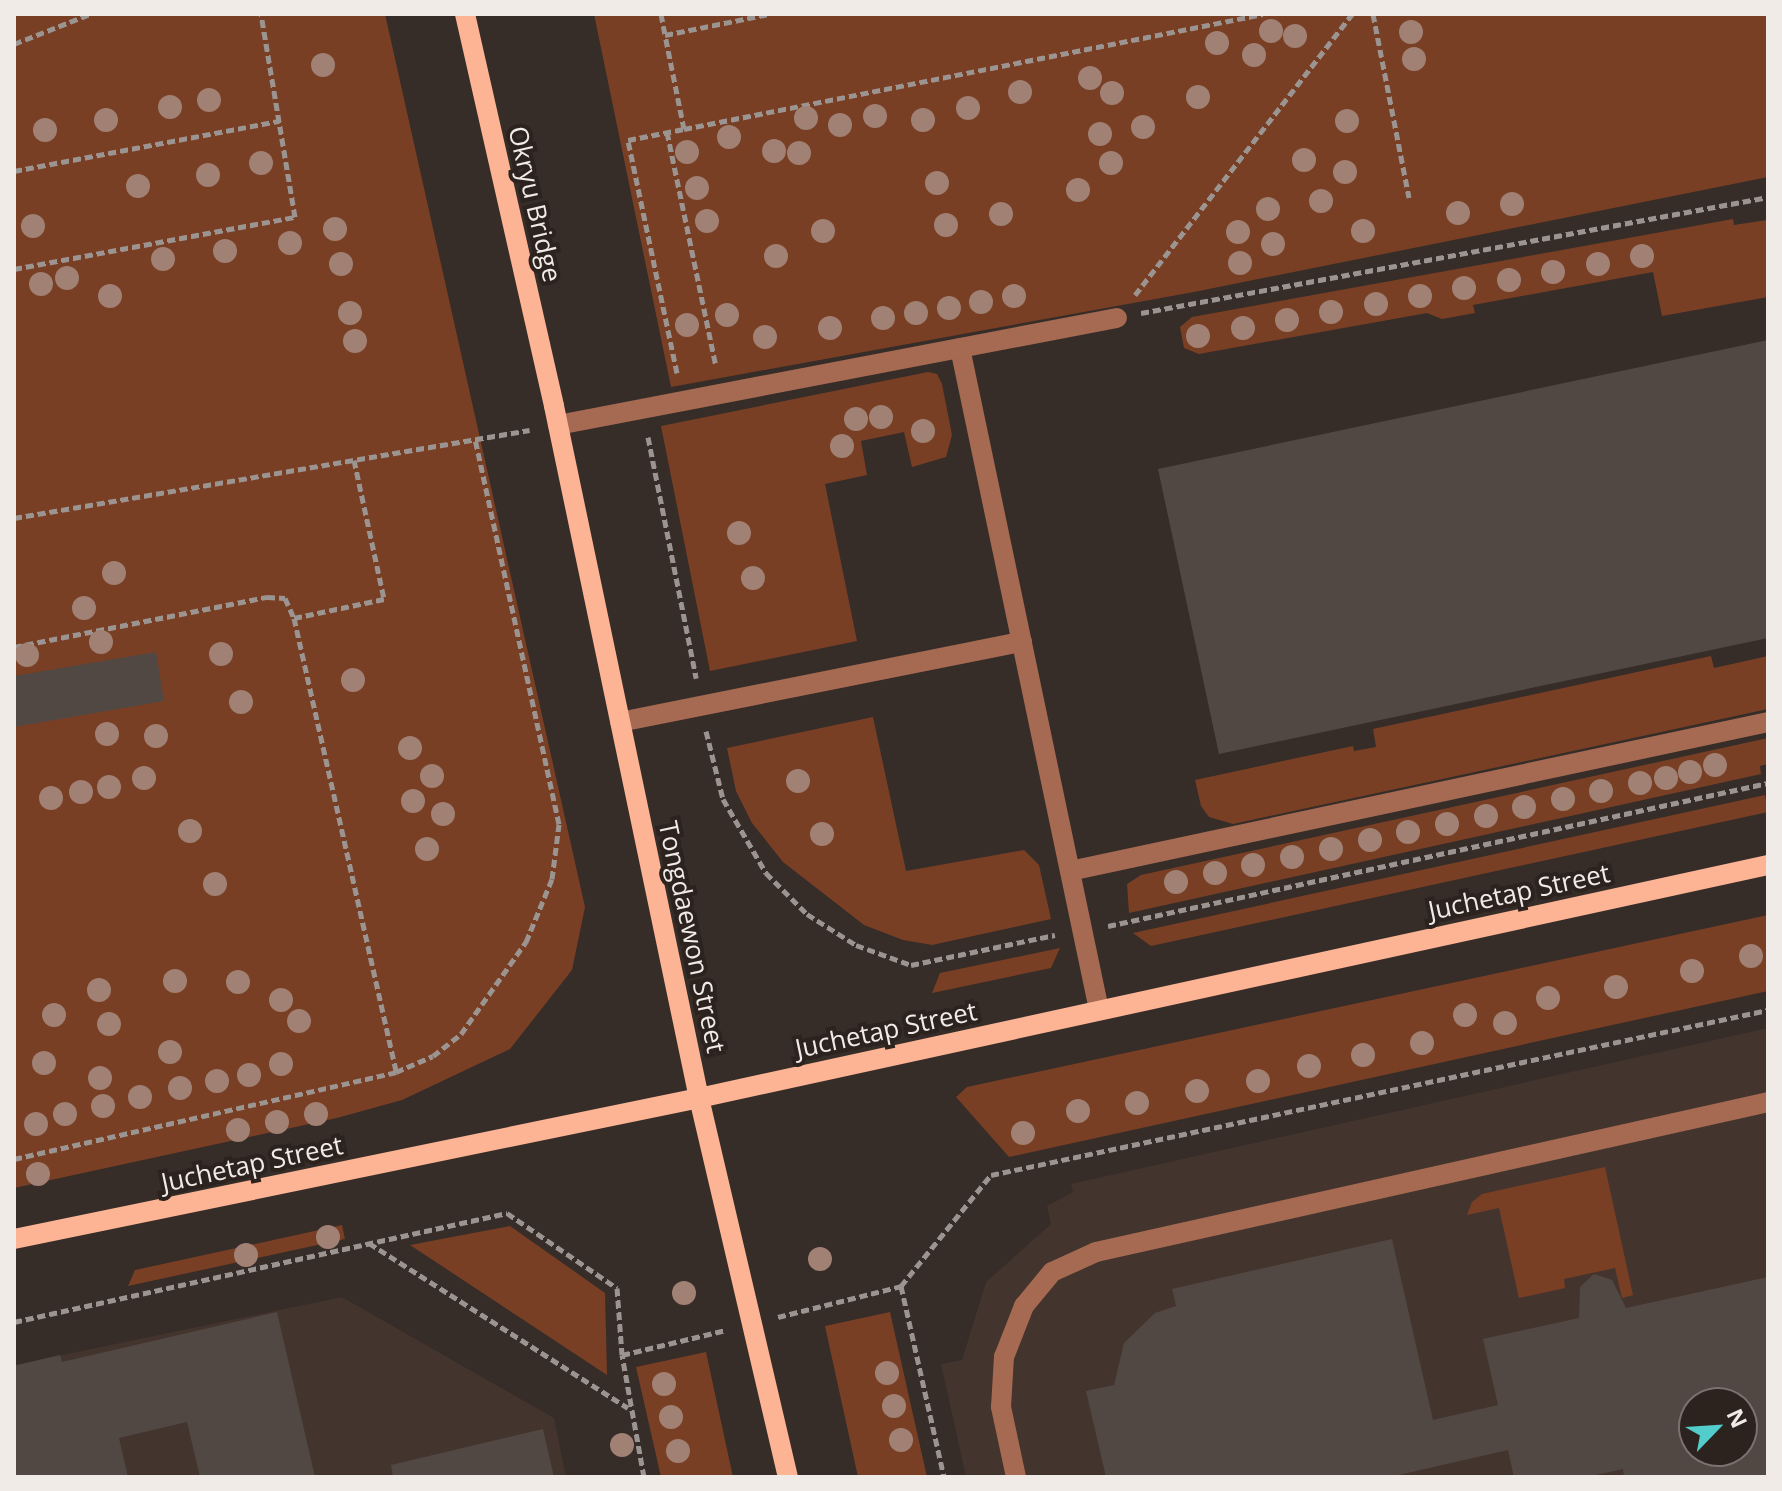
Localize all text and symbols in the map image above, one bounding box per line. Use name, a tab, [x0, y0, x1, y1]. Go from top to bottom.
street label: Okryu Bridge	[502, 123, 568, 285]
street label: Tongdaewon Street	[652, 818, 732, 1056]
street label: Juchetap Street	[1425, 858, 1613, 926]
street label: Juchetap Street	[792, 996, 980, 1064]
street label: Juchetap Street	[158, 1130, 346, 1198]
north arrow	[1678, 1387, 1758, 1467]
text: N	[1721, 1403, 1755, 1432]

